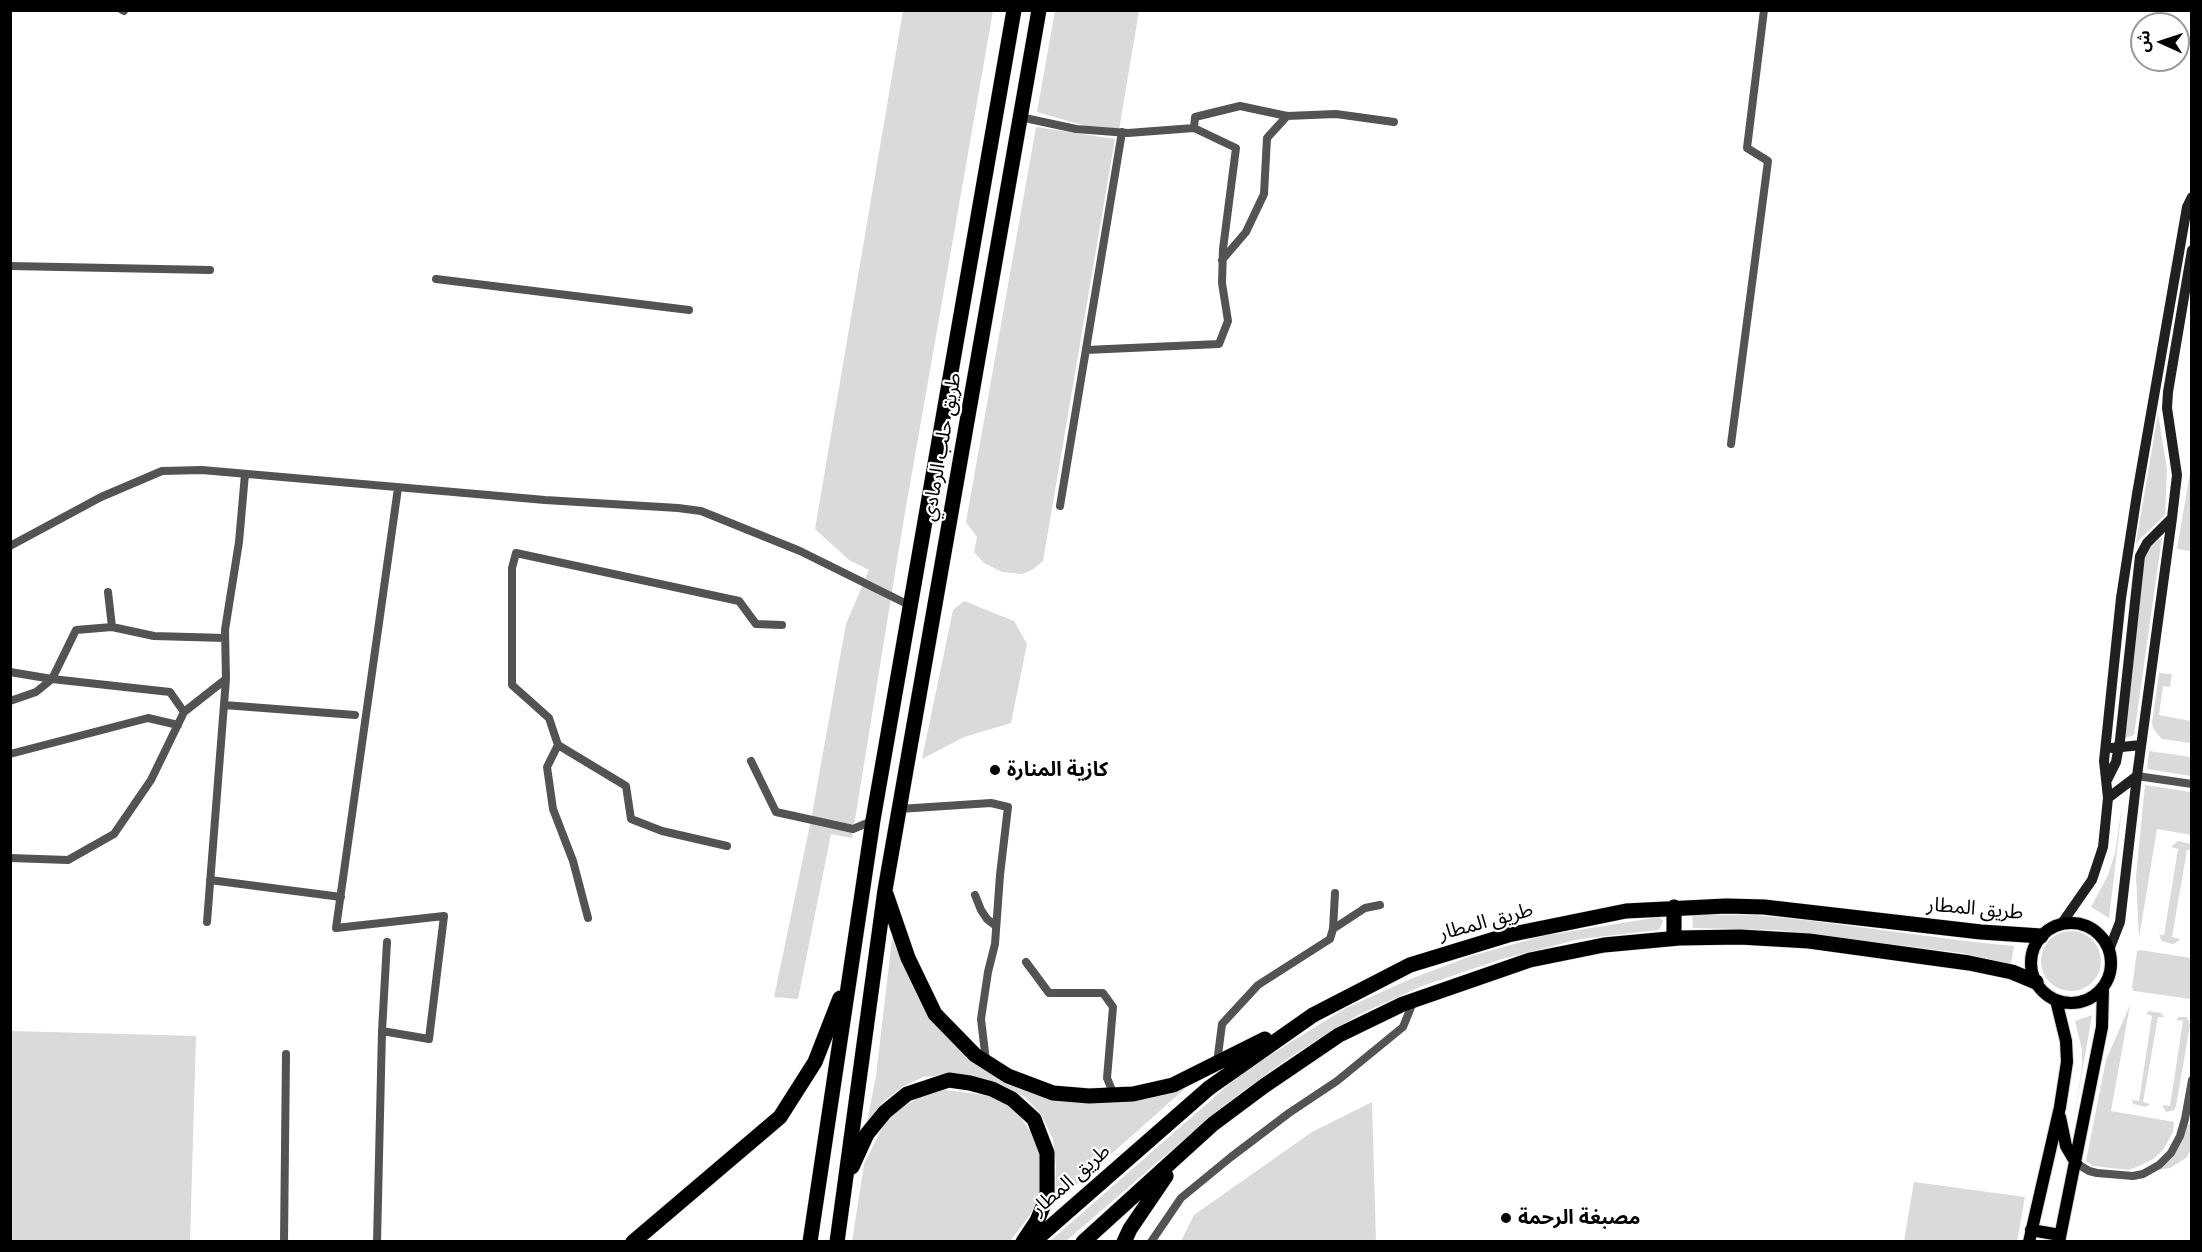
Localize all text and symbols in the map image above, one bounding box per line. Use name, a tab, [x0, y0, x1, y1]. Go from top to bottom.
north arrow	[2130, 12, 2190, 72]
text: ش	[2133, 30, 2154, 53]
street label: طريق حلب الرمادي	[917, 371, 967, 523]
place label: كازية المنارة	[1007, 758, 1108, 782]
marker: كازية المنارة	[988, 763, 1002, 777]
street label: طريق المطار	[1926, 893, 2024, 925]
street label: طريق المطار	[1436, 898, 1536, 946]
street label: طريق المطار	[1027, 1139, 1115, 1221]
place label: مصبغة الرحمة	[1518, 1206, 1640, 1230]
marker: مصبغة الرحمة	[1499, 1211, 1513, 1225]

